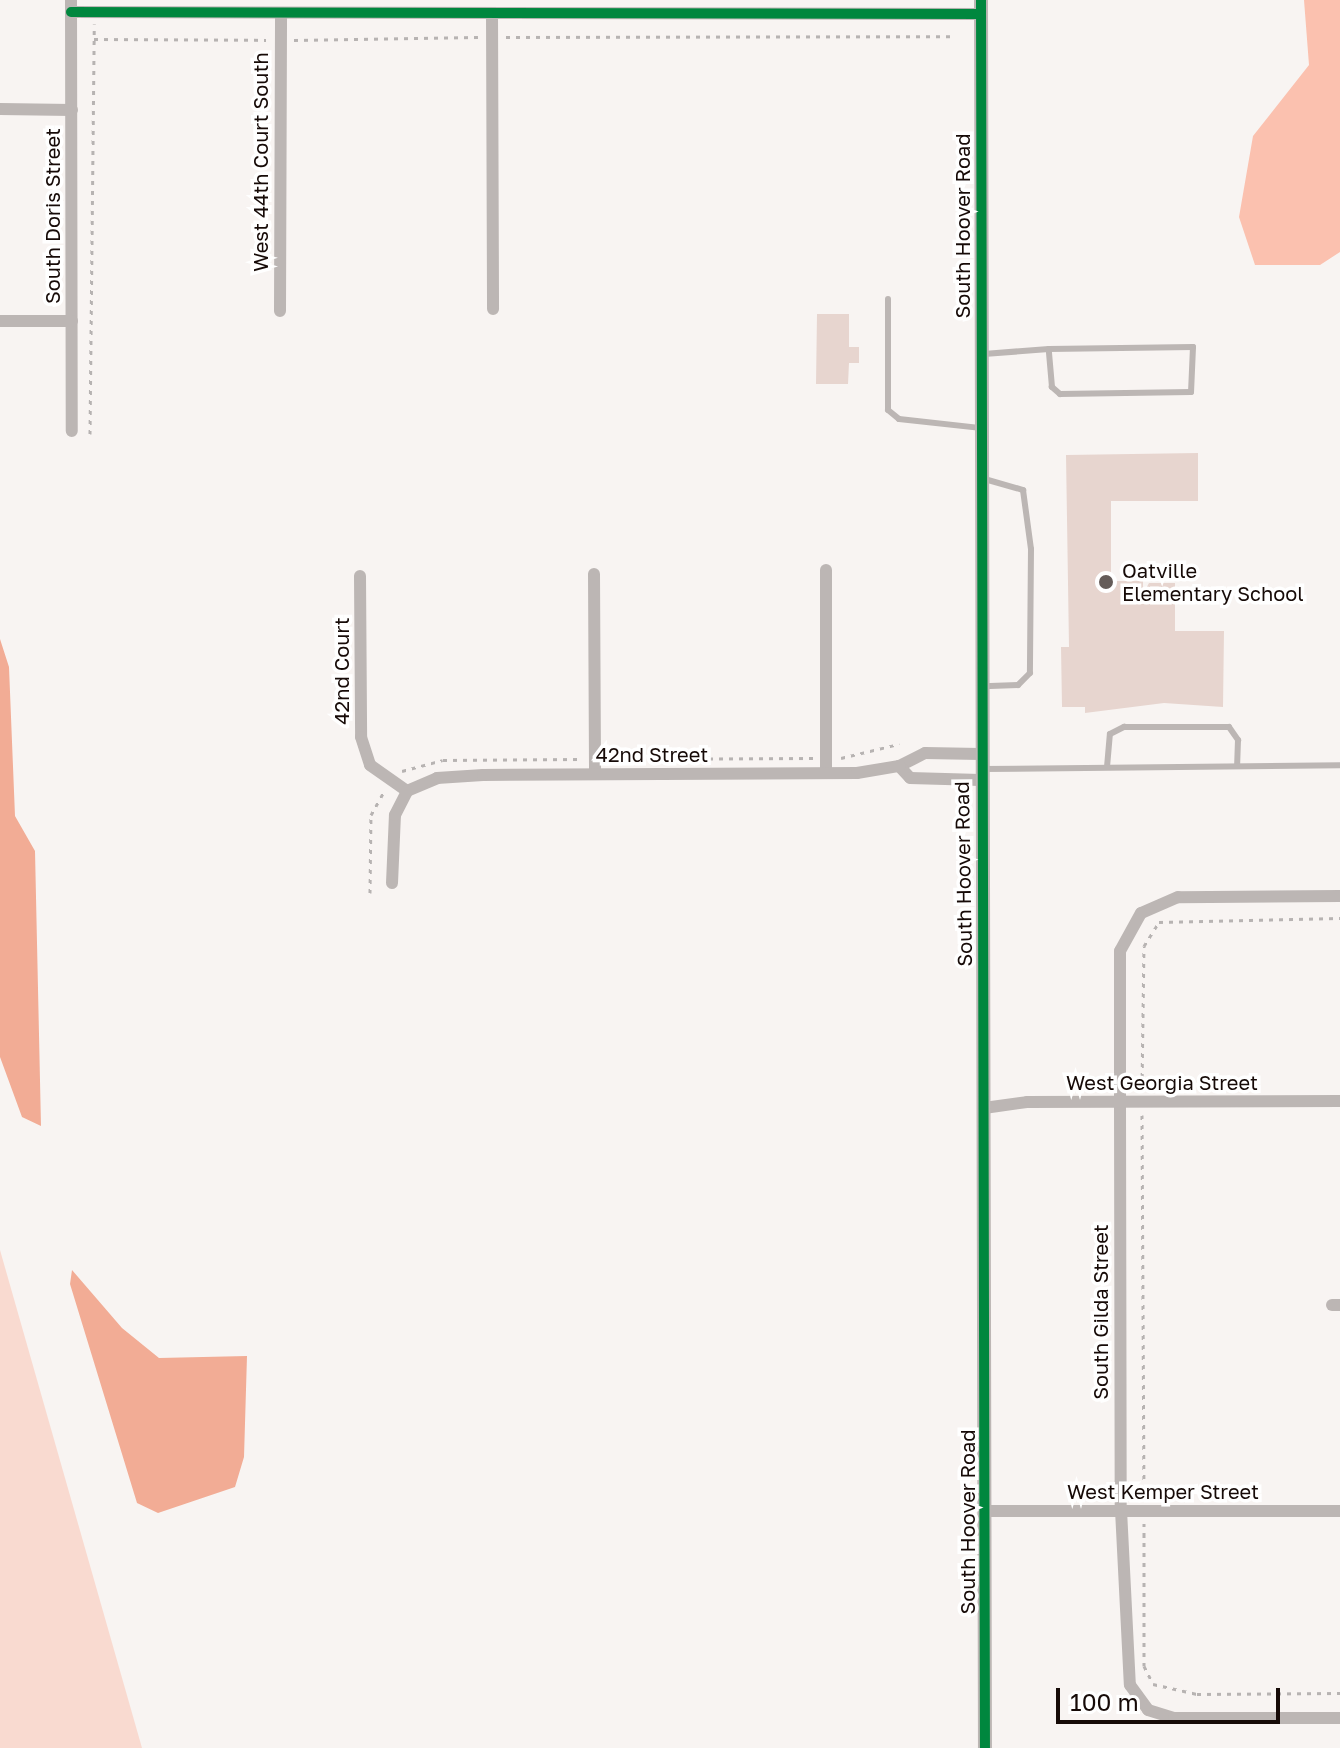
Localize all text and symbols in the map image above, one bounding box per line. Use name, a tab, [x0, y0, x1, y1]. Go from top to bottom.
street label: West 44th Court South	[248, 52, 272, 272]
street label: South Doris Street	[40, 128, 64, 304]
street label: South Hoover Road	[950, 133, 974, 319]
place label: Oatville Elementary School	[1122, 558, 1304, 605]
marker: Oatville Elementary School	[1097, 573, 1115, 591]
street label: 42nd Court	[329, 617, 353, 725]
street label: 42nd Street	[596, 742, 708, 766]
street label: South Hoover Road	[949, 781, 977, 967]
street label: West Georgia Street	[1066, 1070, 1258, 1094]
street label: South Gilda Street	[1088, 1224, 1112, 1400]
street label: South Hoover Road	[955, 1429, 979, 1615]
street label: West Kemper Street	[1067, 1479, 1259, 1503]
scale bar	[1060, 1672, 1284, 1722]
text: 100 m	[1070, 1687, 1139, 1716]

